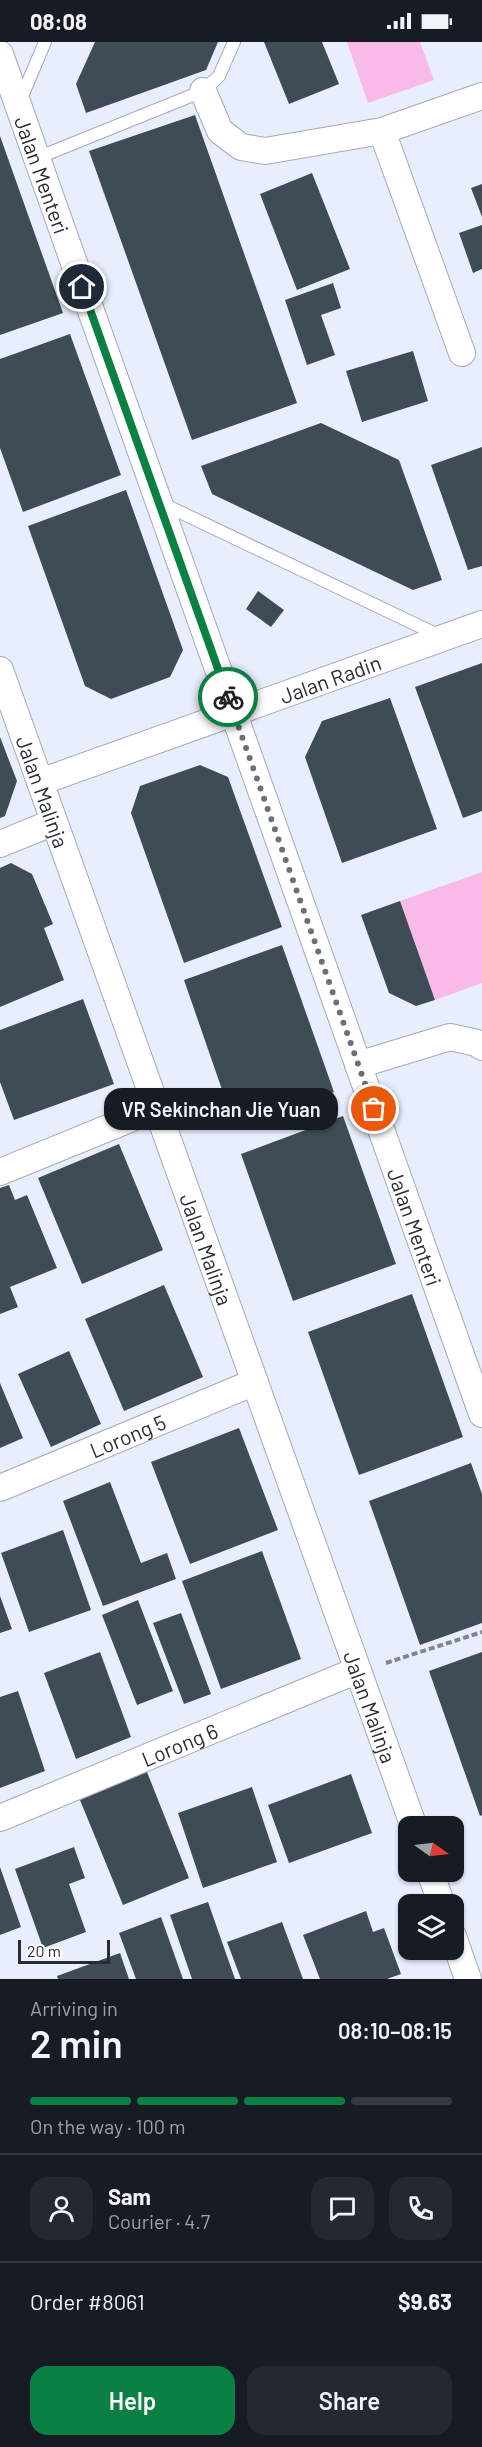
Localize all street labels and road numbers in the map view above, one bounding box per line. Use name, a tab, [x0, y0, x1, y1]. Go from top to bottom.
street label: Jalan Menteri	[10, 112, 75, 237]
street label: Jalan Radin	[276, 649, 384, 708]
street label: Jalan Malinja	[12, 732, 75, 851]
street label: Jalan Menteri	[383, 1164, 448, 1289]
street label: Jalan Malinja	[176, 1190, 239, 1308]
street label: Lorong 5	[86, 1408, 169, 1462]
street label: Jalan Malinja	[339, 1647, 402, 1766]
street label: Lorong 6	[138, 1717, 221, 1771]

